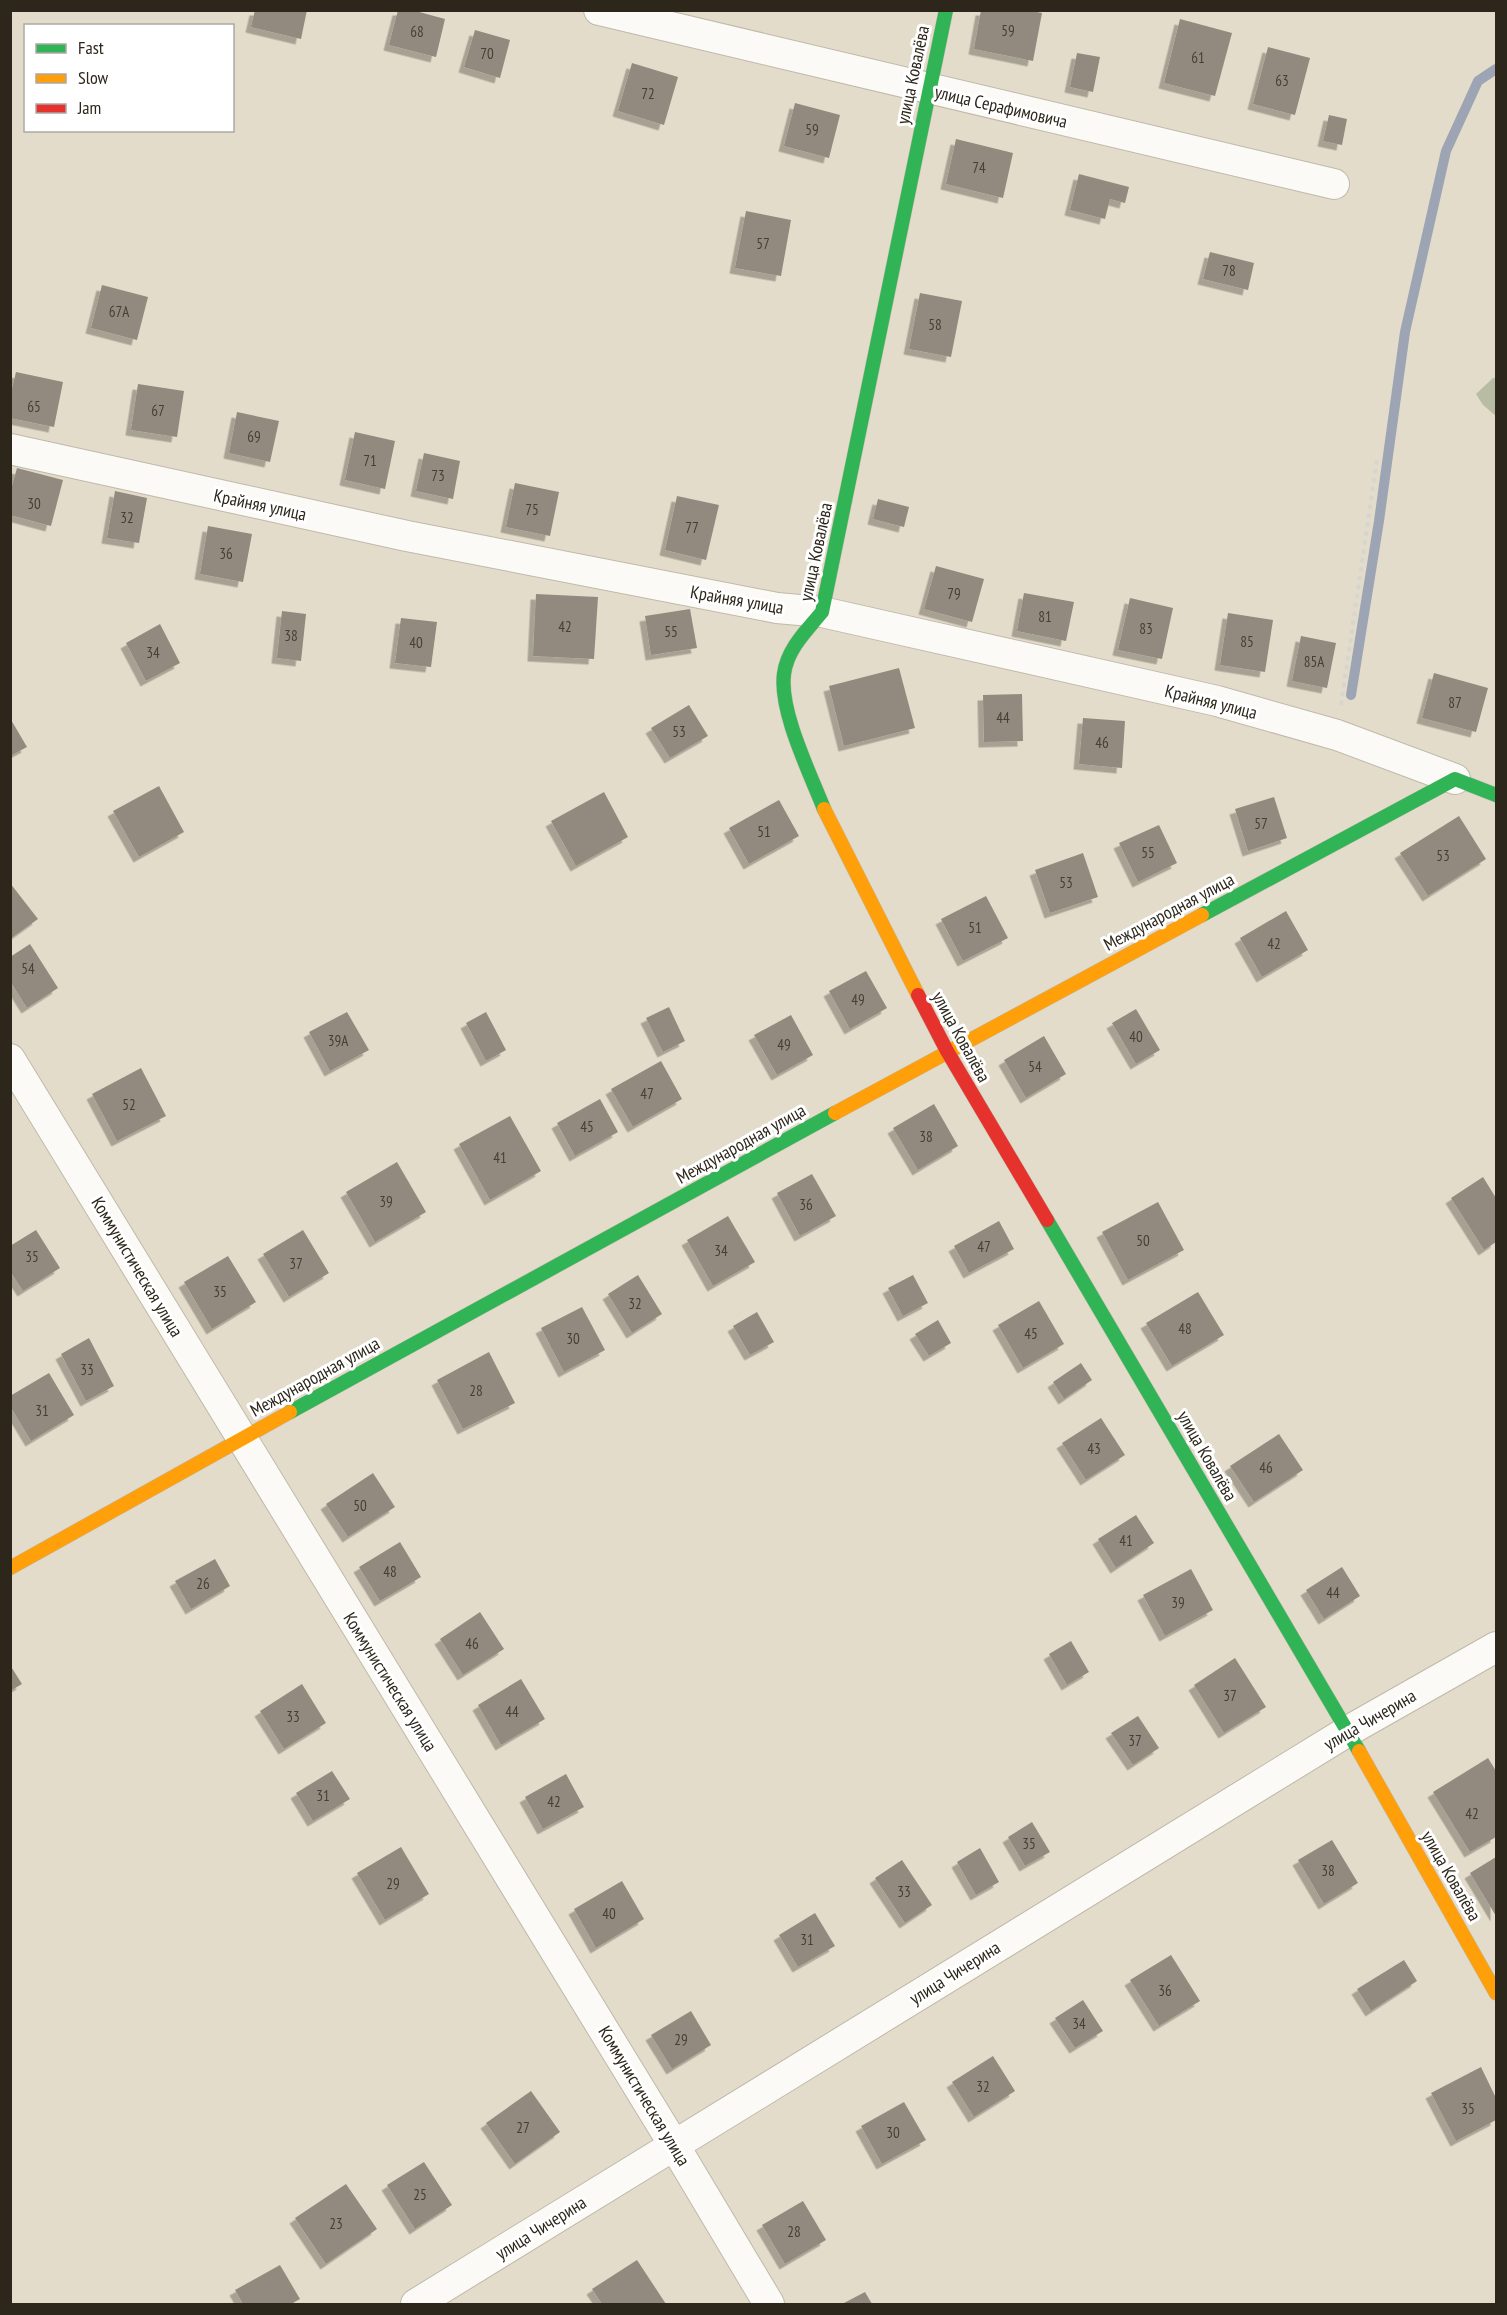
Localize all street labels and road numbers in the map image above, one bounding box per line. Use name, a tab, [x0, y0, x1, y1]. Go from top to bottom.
street label: улица Ковалёва	[891, 24, 934, 126]
street label: улица Серафимовича	[933, 80, 1070, 133]
street label: Крайняя улица	[212, 483, 309, 526]
street label: улица Ковалёва	[794, 501, 837, 603]
street label: Крайняя улица	[689, 580, 785, 619]
street label: Крайняя улица	[1163, 679, 1260, 724]
street label: Международная улица	[1100, 867, 1238, 956]
street label: улица Ковалёва	[927, 987, 996, 1086]
street label: Международная улица	[672, 1098, 810, 1189]
street label: Коммунистическая улица	[86, 1192, 188, 1341]
street label: Международная улица	[246, 1331, 384, 1422]
street label: улица Ковалёва	[1172, 1407, 1242, 1505]
street label: Коммунистическая улица	[338, 1608, 442, 1755]
street label: улица Чичерина	[1320, 1684, 1420, 1755]
street label: улица Ковалёва	[1416, 1827, 1486, 1925]
street label: улица Чичерина	[905, 1936, 1004, 2010]
street label: Коммунистическая улица	[593, 2021, 695, 2170]
street label: улица Чичерина	[491, 2191, 590, 2265]

